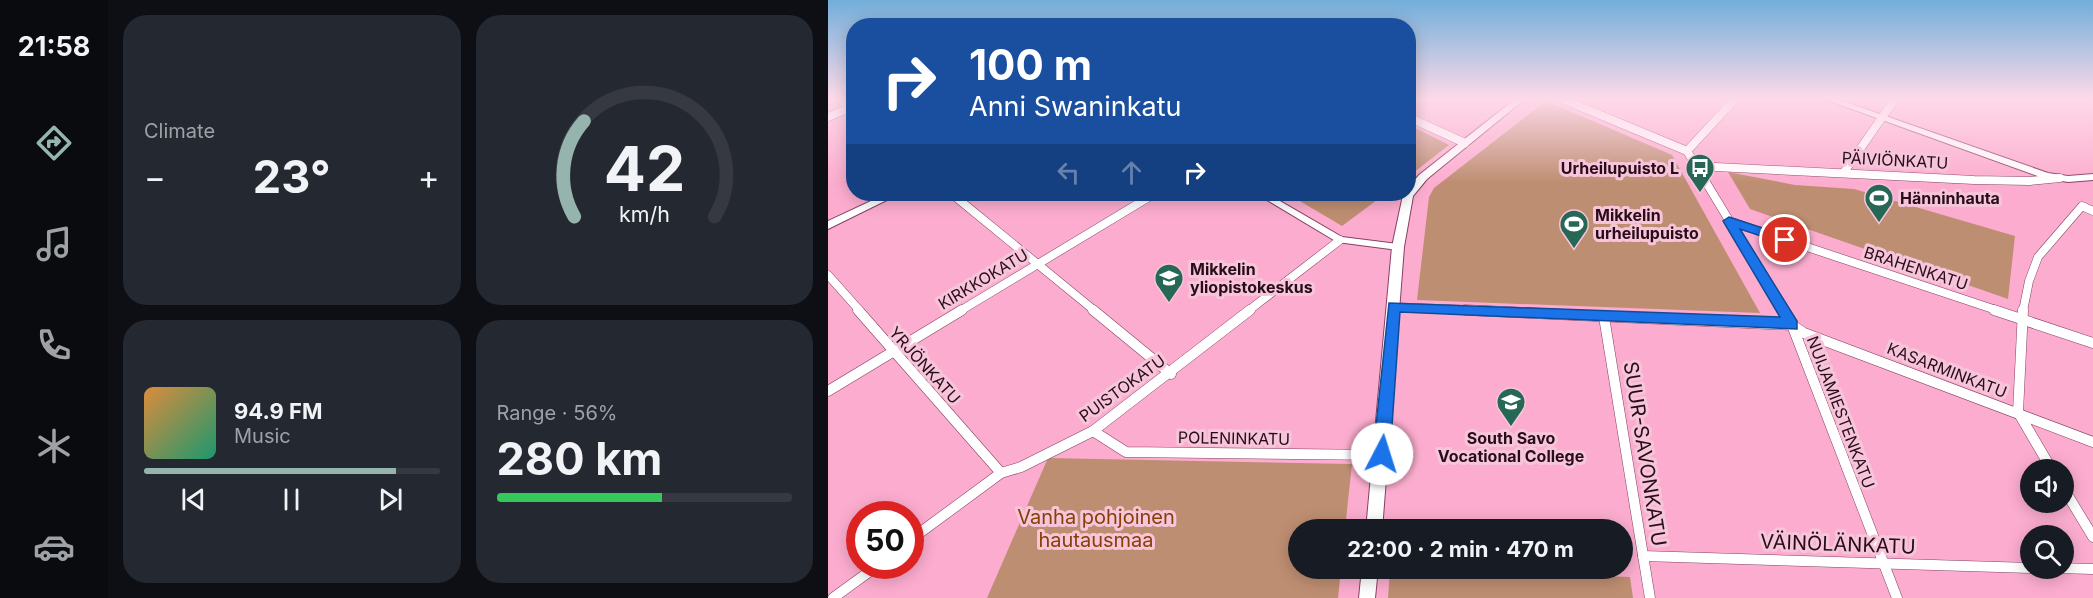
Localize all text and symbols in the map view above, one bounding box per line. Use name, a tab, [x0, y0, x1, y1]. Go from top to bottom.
text: 21:58	[18, 30, 90, 63]
text: 100 m	[969, 39, 1092, 90]
icon: right	[870, 42, 948, 120]
text: Anni Swaninkatu	[969, 90, 1181, 123]
text: Climate	[144, 119, 215, 143]
icon: directions	[33, 122, 75, 164]
text: 42	[603, 131, 685, 206]
street label: PÄIVIÖNKATU	[1841, 147, 1949, 173]
text: 23°	[253, 149, 331, 204]
bus stop icon: Urheilupuisto L	[1684, 152, 1716, 194]
icon: left	[1052, 156, 1085, 189]
icon: ahead	[1115, 156, 1148, 189]
icon: right	[1178, 156, 1211, 189]
text: −	[144, 157, 166, 197]
text: +	[418, 157, 439, 197]
place label: Urheilupuisto L	[1561, 158, 1679, 178]
sports icon: Hänninhauta	[1863, 182, 1895, 224]
place label: Hänninhauta	[1900, 188, 2000, 208]
text: km/h	[619, 201, 670, 227]
place label: Mikkelin urheilupuisto	[1595, 205, 1699, 243]
sports icon: Mikkelin urheilupuisto	[1558, 208, 1590, 250]
pin	[1759, 214, 1810, 265]
icon: music	[33, 223, 75, 265]
icon: arrive	[1768, 223, 1801, 256]
street label: BRAHENKATU	[1862, 242, 1970, 294]
street label: KIRKKOKATU	[934, 244, 1032, 314]
place label: Mikkelin yliopistokeskus	[1190, 259, 1313, 297]
school or university icon: Mikkelin yliopistokeskus	[1153, 262, 1185, 304]
street label: YRJÖNKATU	[885, 322, 965, 408]
icon: phone	[33, 324, 75, 366]
street label: NUIJAMIESTENKATU	[1803, 333, 1879, 491]
street label: KASARMINKATU	[1884, 338, 2010, 402]
street label: PUISTOKATU	[1075, 350, 1169, 426]
street label: SUUR-SAVONKATU	[1619, 360, 1671, 548]
school or university icon: South Savo Vocational College	[1495, 386, 1527, 428]
text: 94.9 FM	[234, 398, 322, 424]
text: Range · 56%	[497, 401, 617, 425]
position arrow	[1350, 422, 1414, 486]
text: Music	[234, 424, 291, 448]
icon: climate	[33, 425, 75, 467]
street label: POLENINKATU	[1178, 427, 1290, 449]
place label: South Savo Vocational College	[1438, 428, 1584, 466]
text: 280 km	[497, 431, 662, 486]
map controls	[2020, 459, 2074, 579]
button: sound	[2020, 459, 2074, 513]
icon: previous	[177, 483, 210, 516]
icon: pause	[275, 483, 308, 516]
icon: next	[374, 483, 407, 516]
speed limit sign: 50	[846, 501, 924, 579]
park label: Vanha pohjoinen hautausmaa	[1017, 505, 1175, 552]
button: search	[2020, 525, 2074, 579]
icon: car	[33, 526, 75, 568]
street label: VÄINÖLÄNKATU	[1760, 529, 1916, 559]
text: 22:00 · 2 min · 470 m	[1347, 536, 1574, 562]

